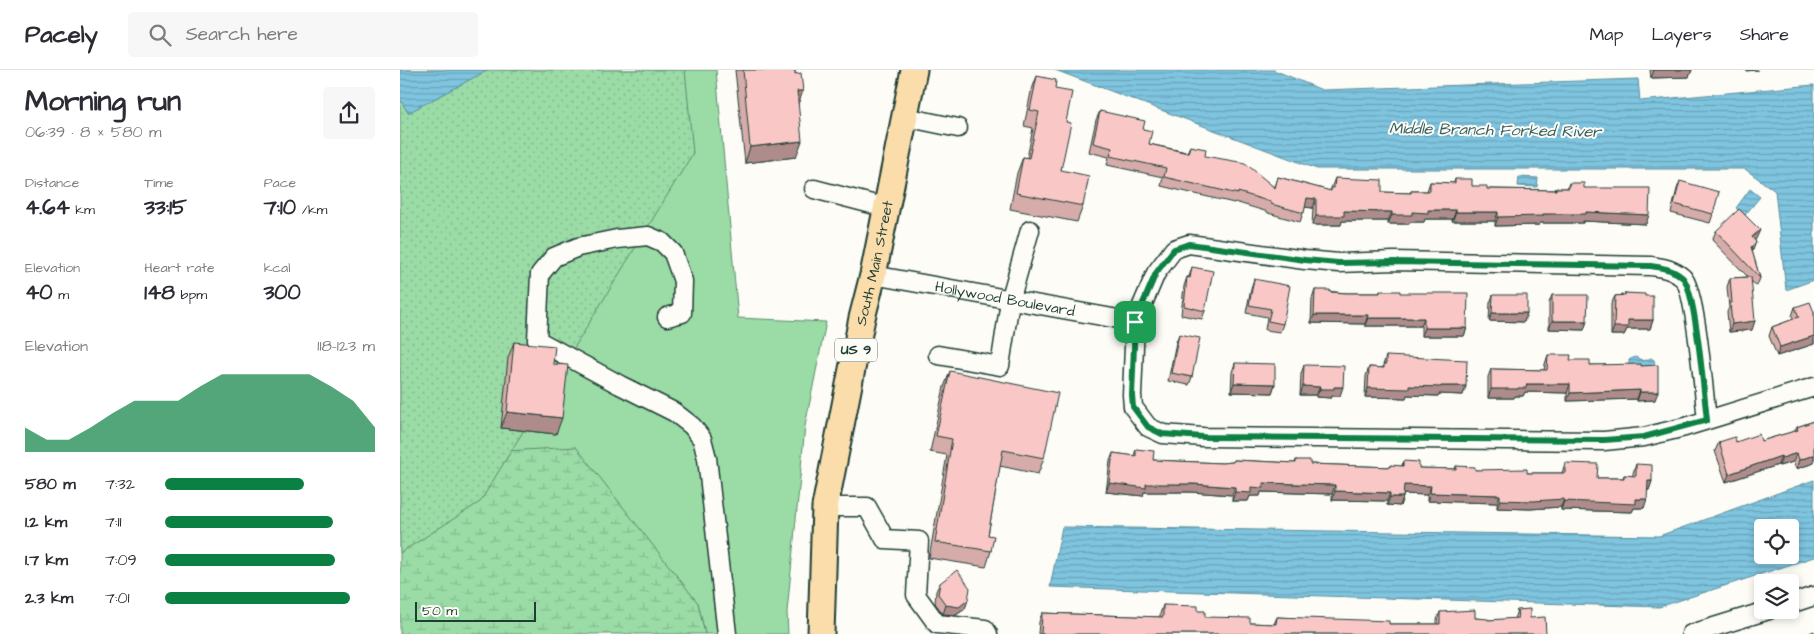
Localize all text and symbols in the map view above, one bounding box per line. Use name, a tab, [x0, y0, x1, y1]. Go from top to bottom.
search box	[128, 12, 478, 57]
text: Pacely	[25, 18, 98, 52]
icon: search	[146, 21, 174, 49]
text: Search here	[186, 21, 298, 48]
text: Map	[1589, 22, 1623, 47]
text: Layers	[1651, 22, 1712, 47]
text: Share	[1740, 22, 1789, 47]
text: Morning run	[25, 82, 181, 121]
button: share	[323, 87, 375, 139]
water label: Middle Branch Forked River	[1389, 117, 1603, 143]
text: 06:39 · 8 × 580 m	[25, 121, 161, 143]
text: Distance	[25, 173, 79, 193]
text: Time	[144, 173, 174, 193]
text: Pace	[264, 173, 296, 193]
text: 4.64	[25, 193, 70, 222]
text: 33:15	[144, 193, 187, 222]
text: 7:10	[264, 193, 296, 222]
street label: South Main Street	[850, 199, 898, 327]
text: km	[70, 200, 95, 220]
text: /km	[296, 200, 328, 220]
text: Elevation	[25, 258, 80, 278]
text: Heart rate	[144, 258, 215, 278]
text: kcal	[264, 258, 290, 278]
street label: Hollywood Boulevard	[933, 276, 1077, 322]
text: 40	[25, 278, 53, 307]
text: 148	[144, 278, 175, 307]
text: 300	[264, 278, 301, 307]
text: m	[53, 285, 69, 305]
text: bpm	[175, 285, 207, 305]
pin	[1114, 301, 1156, 343]
icon: arrive	[1121, 308, 1149, 336]
text: Elevation	[25, 335, 88, 357]
text: 118–123 m	[317, 335, 375, 357]
road number: US 9	[835, 338, 877, 362]
text: 580 m	[25, 473, 76, 495]
text: 7:32	[105, 473, 135, 495]
text: 1.2 km	[25, 511, 67, 533]
text: 7:11	[105, 511, 122, 533]
map controls	[1754, 519, 1799, 619]
button: locate	[1754, 519, 1799, 564]
text: 1.7 km	[25, 549, 68, 571]
text: 7:09	[105, 549, 137, 571]
button: layers	[1754, 574, 1799, 619]
text: 2.3 km	[25, 587, 73, 609]
text: 7:01	[105, 587, 130, 609]
scale bar	[415, 599, 536, 622]
text: 50 m	[422, 601, 457, 621]

